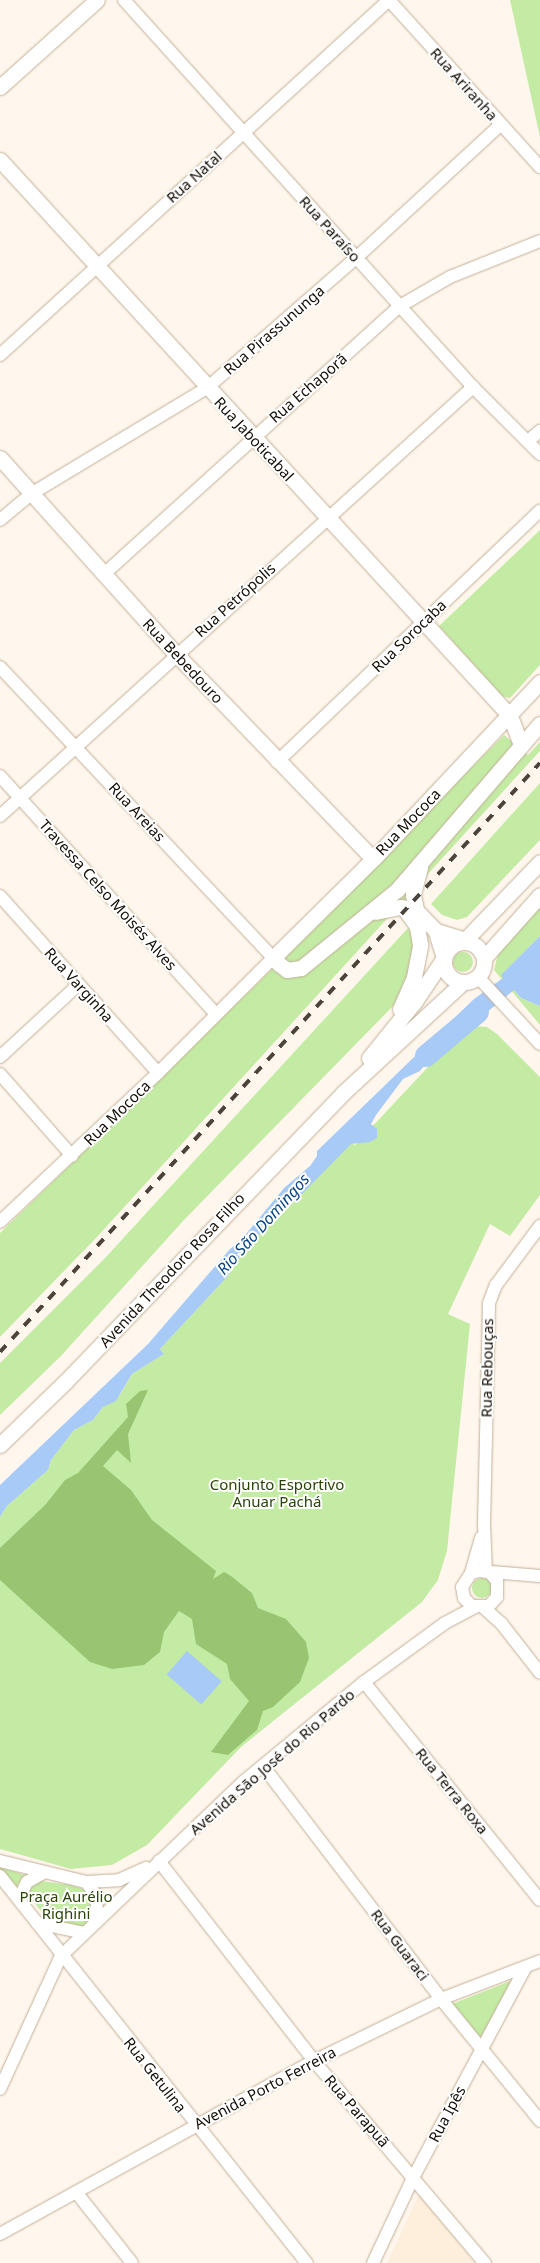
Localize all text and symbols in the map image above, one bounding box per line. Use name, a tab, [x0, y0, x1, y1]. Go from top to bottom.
street label: Rua Ariranha	[427, 44, 501, 124]
street label: Rua Natal	[163, 147, 225, 207]
street label: Rua Paraíso	[296, 192, 364, 266]
street label: Rua Pirassununga	[220, 281, 328, 379]
street label: Rua Echaporã	[266, 349, 350, 427]
street label: Rua Jaboticabal	[211, 393, 297, 485]
street label: Rua Petrópolis	[191, 559, 279, 641]
street label: Rua Sorocaba	[368, 596, 450, 676]
street label: Rua Bebedouro	[139, 615, 227, 707]
street label: Rua Areias	[105, 779, 169, 845]
street label: Rua Mococa	[372, 785, 444, 859]
street label: Travessa Celso Moisés Alves	[36, 816, 180, 974]
street label: Rua Varginha	[41, 944, 117, 1026]
street label: Rua Mococa	[80, 1077, 154, 1149]
water label: Rio São Domingos	[213, 1170, 313, 1278]
street label: Avenida Theodoro Rosa Filho	[96, 1189, 248, 1351]
street label: Rua Rebouças	[477, 1318, 497, 1418]
park label: Conjunto Esportivo Anuar Pachá	[210, 1475, 344, 1510]
street label: Avenida São José do Rio Pardo	[186, 1685, 358, 1839]
street label: Rua Terra Roxa	[412, 1744, 492, 1838]
park label: Praça Aurélio Righini	[20, 1887, 112, 1922]
street label: Rua Guaraci	[367, 1906, 433, 1984]
street label: Rua Getulina	[120, 2034, 190, 2116]
street label: Avenida Porto Ferreira	[191, 2043, 339, 2133]
street label: Rua Parapuã	[321, 2071, 393, 2151]
street label: Rua Ipês	[425, 2083, 469, 2145]

